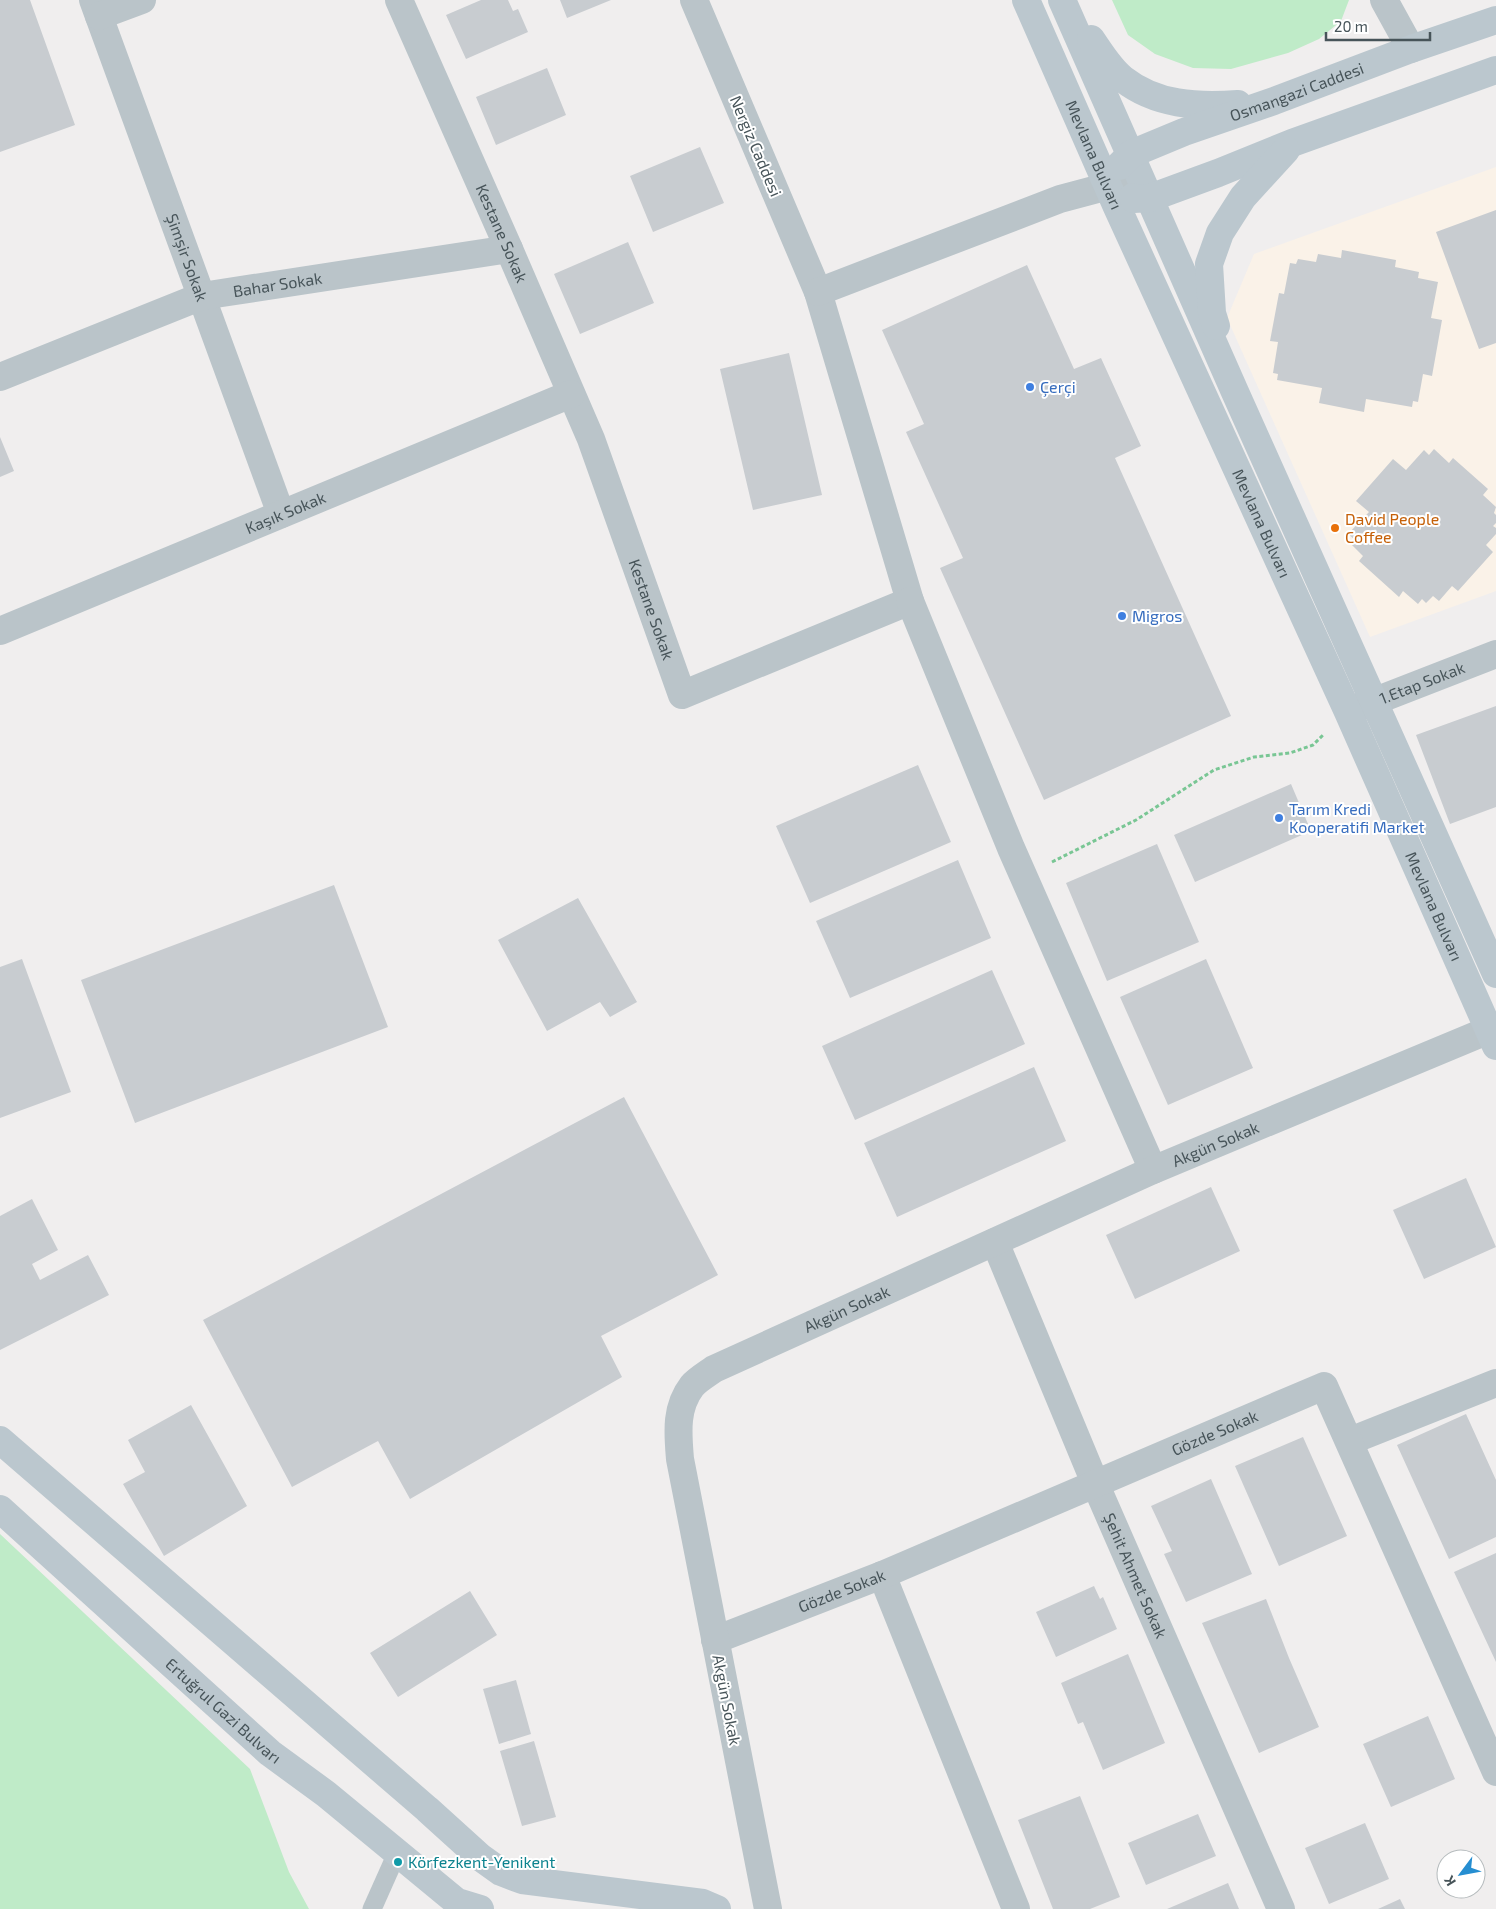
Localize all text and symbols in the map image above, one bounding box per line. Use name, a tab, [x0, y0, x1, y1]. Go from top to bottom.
scale bar	[1326, 10, 1430, 42]
text: 20 m	[1334, 17, 1368, 35]
street label: Osmangazi Caddesi	[1227, 58, 1366, 125]
street label: Nergiz Caddesi	[727, 92, 786, 199]
street label: Mevlana Bulvarı	[1062, 97, 1127, 212]
street label: Kestane Sokak	[472, 181, 532, 285]
street label: Şimşir Sokak	[162, 211, 212, 304]
street label: Bahar Sokak	[232, 268, 323, 300]
place label: Çerçi	[1040, 377, 1076, 397]
marker: Çerçi	[1024, 381, 1036, 393]
street label: Mevlana Bulvarı	[1229, 466, 1295, 580]
street label: Kaşık Sokak	[242, 487, 328, 537]
place label: David People Coffee	[1345, 509, 1439, 546]
marker: David People Coffee	[1329, 522, 1341, 534]
street label: Kestane Sokak	[625, 556, 679, 662]
place label: Migros	[1132, 606, 1182, 625]
marker: Migros	[1116, 610, 1128, 622]
street label: 1.Etap Sokak	[1376, 657, 1467, 708]
place label: Tarım Kredi Kooperatifi Market	[1289, 799, 1425, 836]
marker: Tarım Kredi Kooperatifi Market	[1273, 812, 1285, 824]
street label: Mevlana Bulvarı	[1402, 849, 1467, 964]
street label: Akgün Sokak	[1169, 1117, 1262, 1170]
street label: Akgün Sokak	[801, 1281, 892, 1336]
street label: Gözde Sokak	[1169, 1406, 1260, 1459]
street label: Şehit Ahmet Sokak	[1099, 1510, 1172, 1641]
street label: Gözde Sokak	[795, 1565, 888, 1616]
street label: Akgün Sokak	[709, 1653, 746, 1747]
street label: Ertuğrul Gazi Bulvarı	[162, 1654, 285, 1767]
north arrow	[1436, 1849, 1486, 1899]
place label: Körfezkent-Yenikent	[408, 1852, 555, 1871]
marker: Körfezkent-Yenikent	[392, 1856, 404, 1868]
text: K	[1440, 1873, 1459, 1889]

